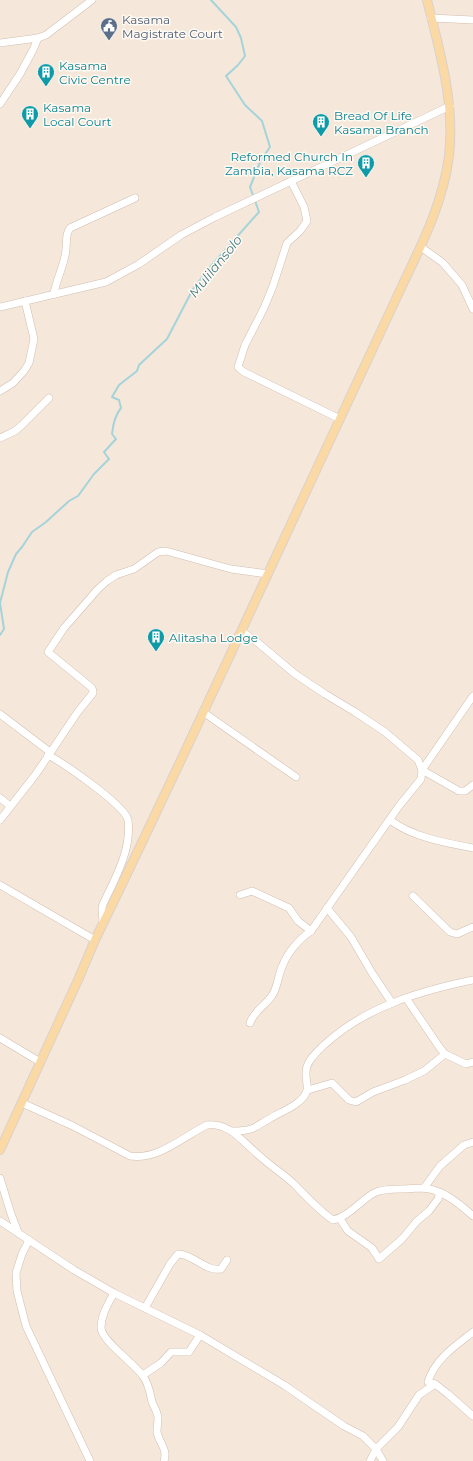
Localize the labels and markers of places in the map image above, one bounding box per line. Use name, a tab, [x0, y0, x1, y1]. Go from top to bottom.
place label: Kasama Magistrate Court	[122, 12, 223, 41]
public building icon: Kasama Magistrate Court	[99, 16, 119, 41]
place label: Kasama Civic Centre	[59, 58, 131, 87]
building icon: Kasama Civic Centre	[36, 62, 56, 87]
place label: Kasama Local Court	[43, 100, 112, 129]
building icon: Kasama Local Court	[20, 104, 40, 129]
place label: Bread Of Life Kasama Branch	[334, 108, 429, 137]
building icon: Bread Of Life Kasama Branch	[311, 112, 331, 137]
place label: Reformed Church In Zambia, Kasama RCZ	[225, 149, 353, 178]
building icon: Reformed Church In Zambia, Kasama RCZ	[356, 153, 376, 178]
building icon: Alitasha Lodge	[146, 627, 166, 652]
place label: Alitasha Lodge	[169, 630, 258, 645]

